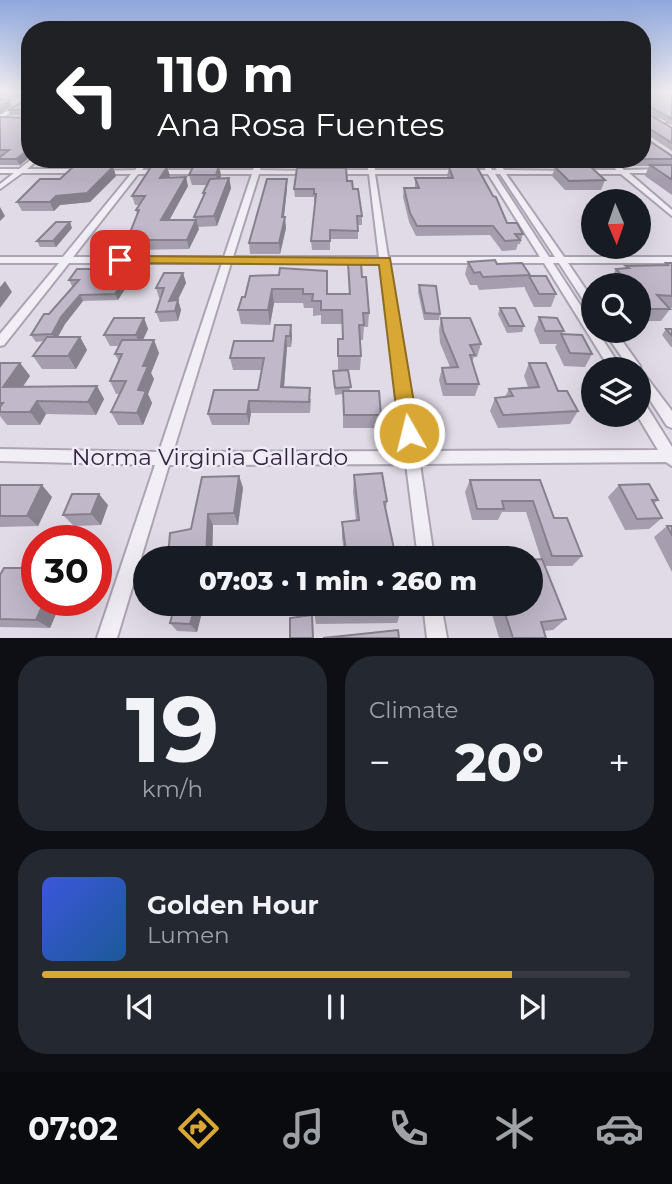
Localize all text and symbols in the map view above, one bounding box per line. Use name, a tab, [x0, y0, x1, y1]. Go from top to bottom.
text: 110 m	[157, 45, 294, 104]
icon: left	[42, 49, 133, 140]
text: Ana Rosa Fuentes	[157, 105, 444, 144]
north arrow	[581, 189, 651, 259]
map controls	[581, 189, 651, 427]
pin	[90, 230, 150, 290]
icon: arrive	[101, 241, 139, 279]
button: search	[581, 273, 651, 343]
button: layers	[581, 357, 651, 427]
position arrow	[372, 396, 446, 470]
street label: Norma Virginia Gallardo	[72, 443, 348, 471]
speed limit sign: 30	[21, 525, 112, 616]
text: 07:03 · 1 min · 260 m	[199, 565, 477, 597]
text: 19	[126, 674, 219, 785]
text: Climate	[369, 696, 458, 724]
text: 20°	[455, 731, 544, 794]
text: −	[369, 739, 391, 786]
text: +	[608, 739, 630, 786]
text: km/h	[142, 775, 203, 803]
text: Golden Hour	[147, 889, 319, 921]
text: Lumen	[147, 921, 230, 949]
icon: previous	[121, 988, 159, 1026]
icon: pause	[317, 988, 355, 1026]
icon: next	[513, 988, 551, 1026]
icon: directions	[174, 1104, 223, 1153]
icon: music	[279, 1104, 328, 1153]
icon: phone	[384, 1104, 433, 1153]
icon: climate	[490, 1104, 539, 1153]
icon: car	[595, 1104, 644, 1153]
text: 07:02	[28, 1109, 118, 1148]

